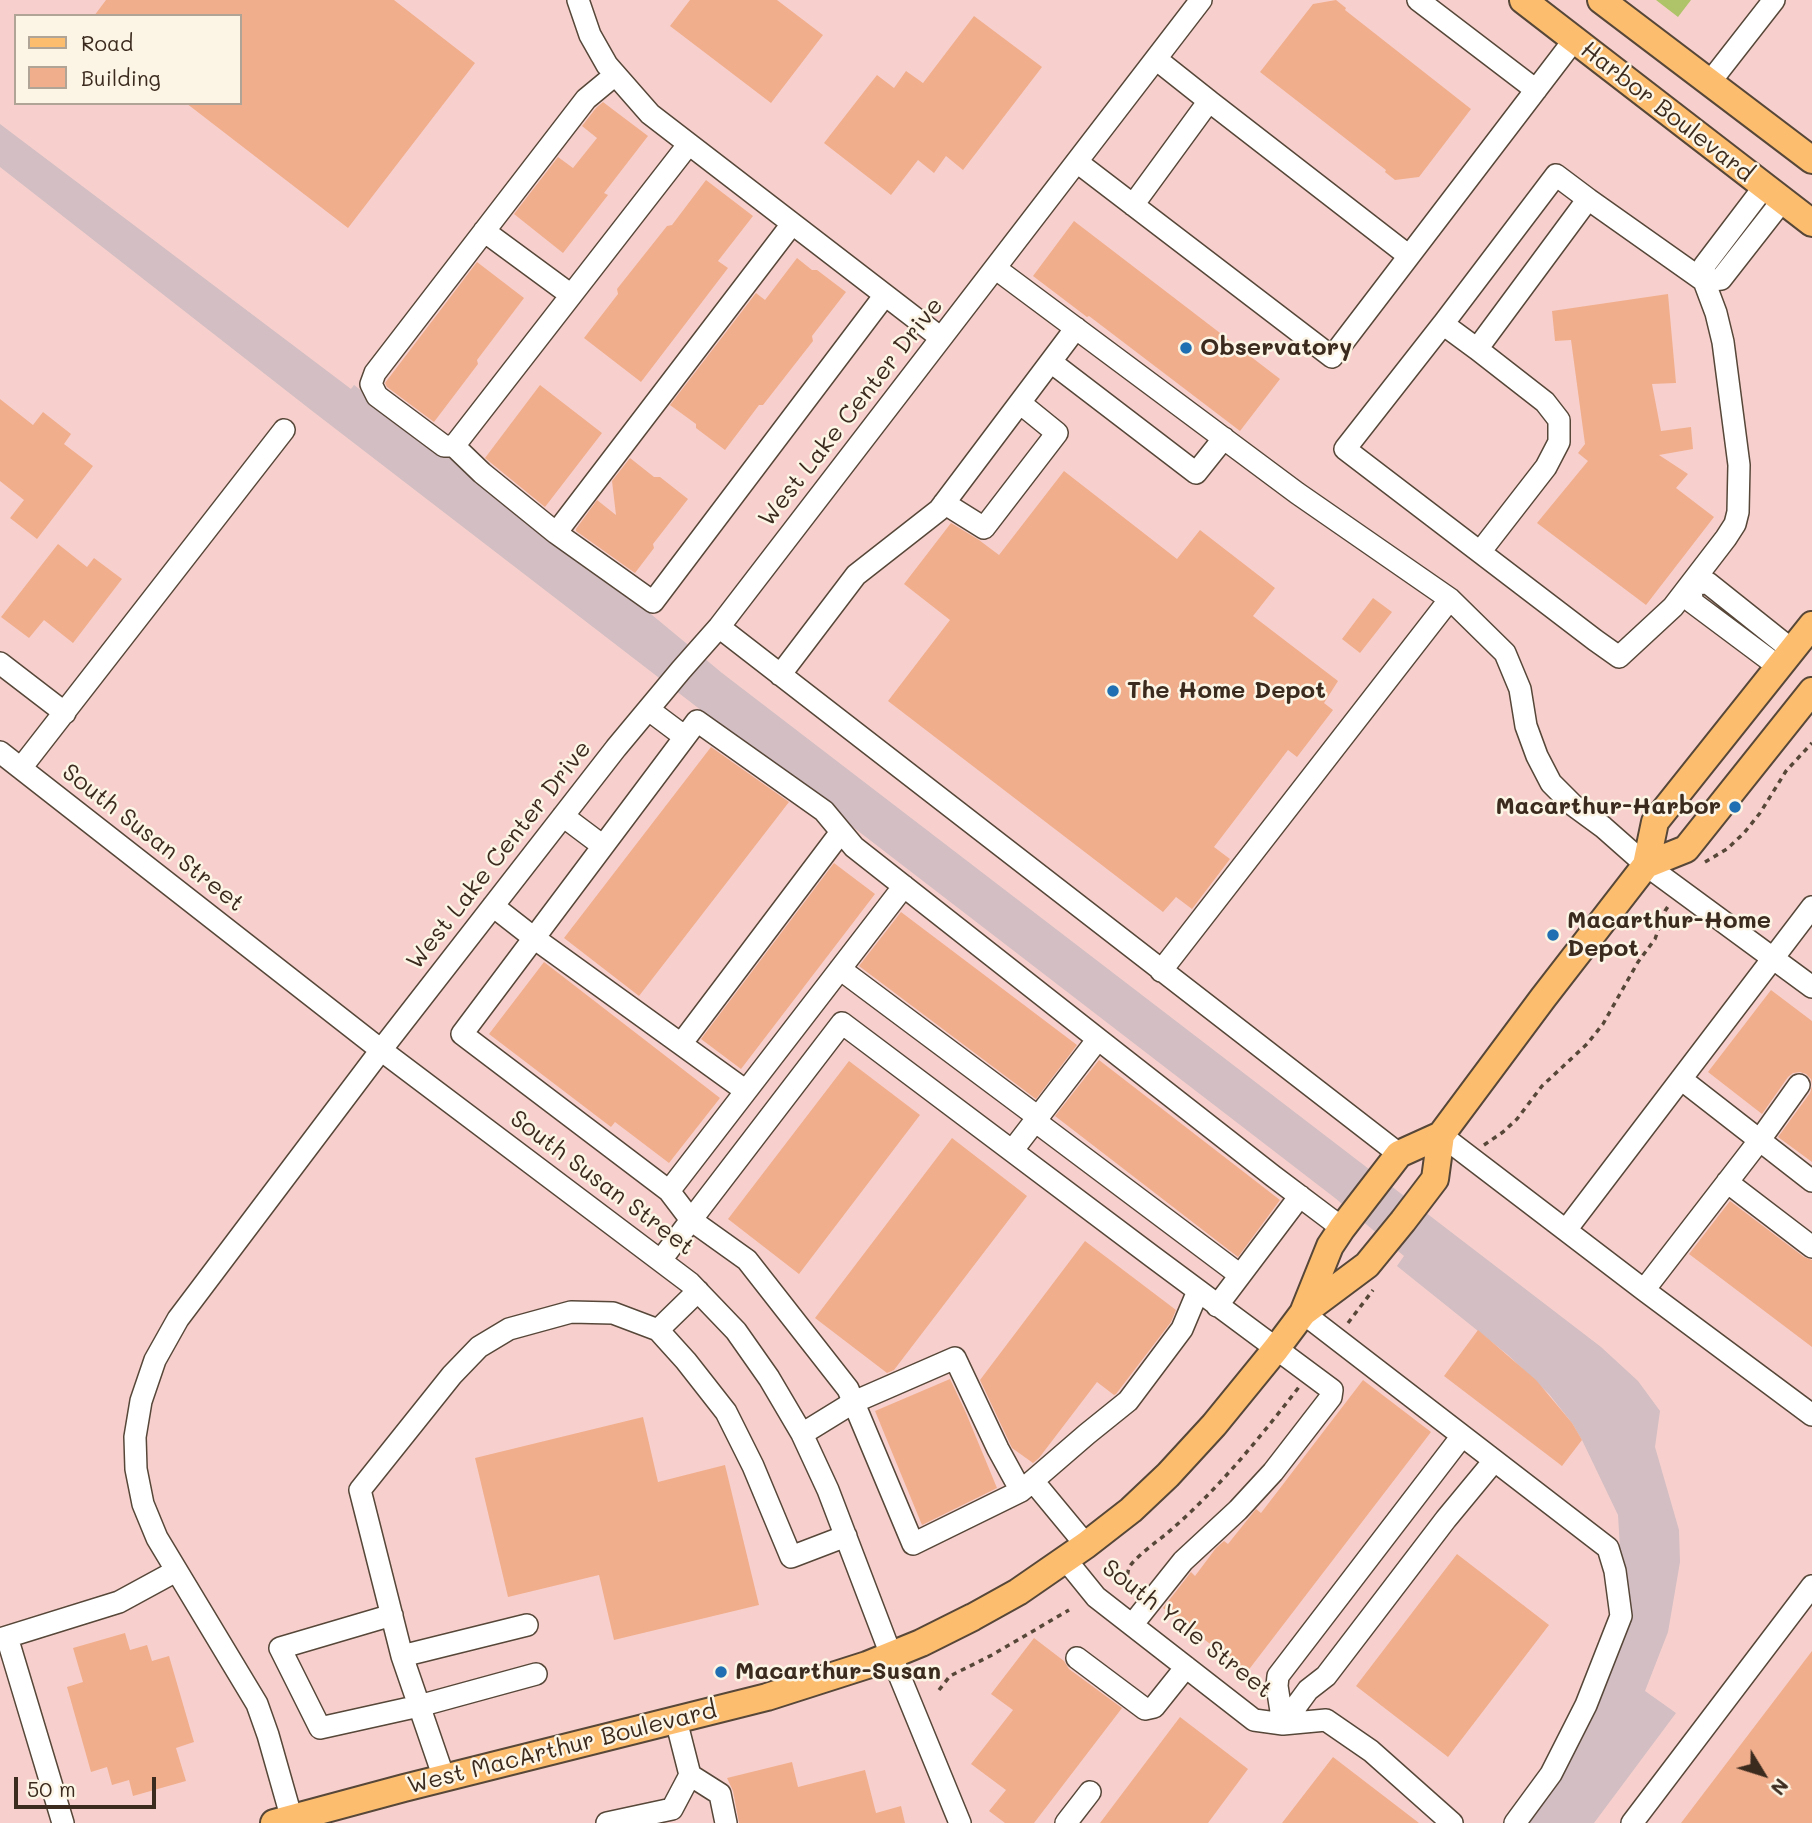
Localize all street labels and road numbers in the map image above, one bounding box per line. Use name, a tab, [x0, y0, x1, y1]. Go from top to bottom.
street label: Harbor Boulevard	[1575, 36, 1759, 188]
street label: West Lake Center Drive	[753, 292, 949, 532]
street label: West Lake Center Drive	[401, 735, 597, 975]
street label: South Susan Street	[56, 758, 250, 918]
street label: South Susan Street	[504, 1104, 700, 1262]
street label: South Yale Street	[1096, 1554, 1278, 1704]
street label: West MacArthur Boulevard	[404, 1696, 720, 1800]

